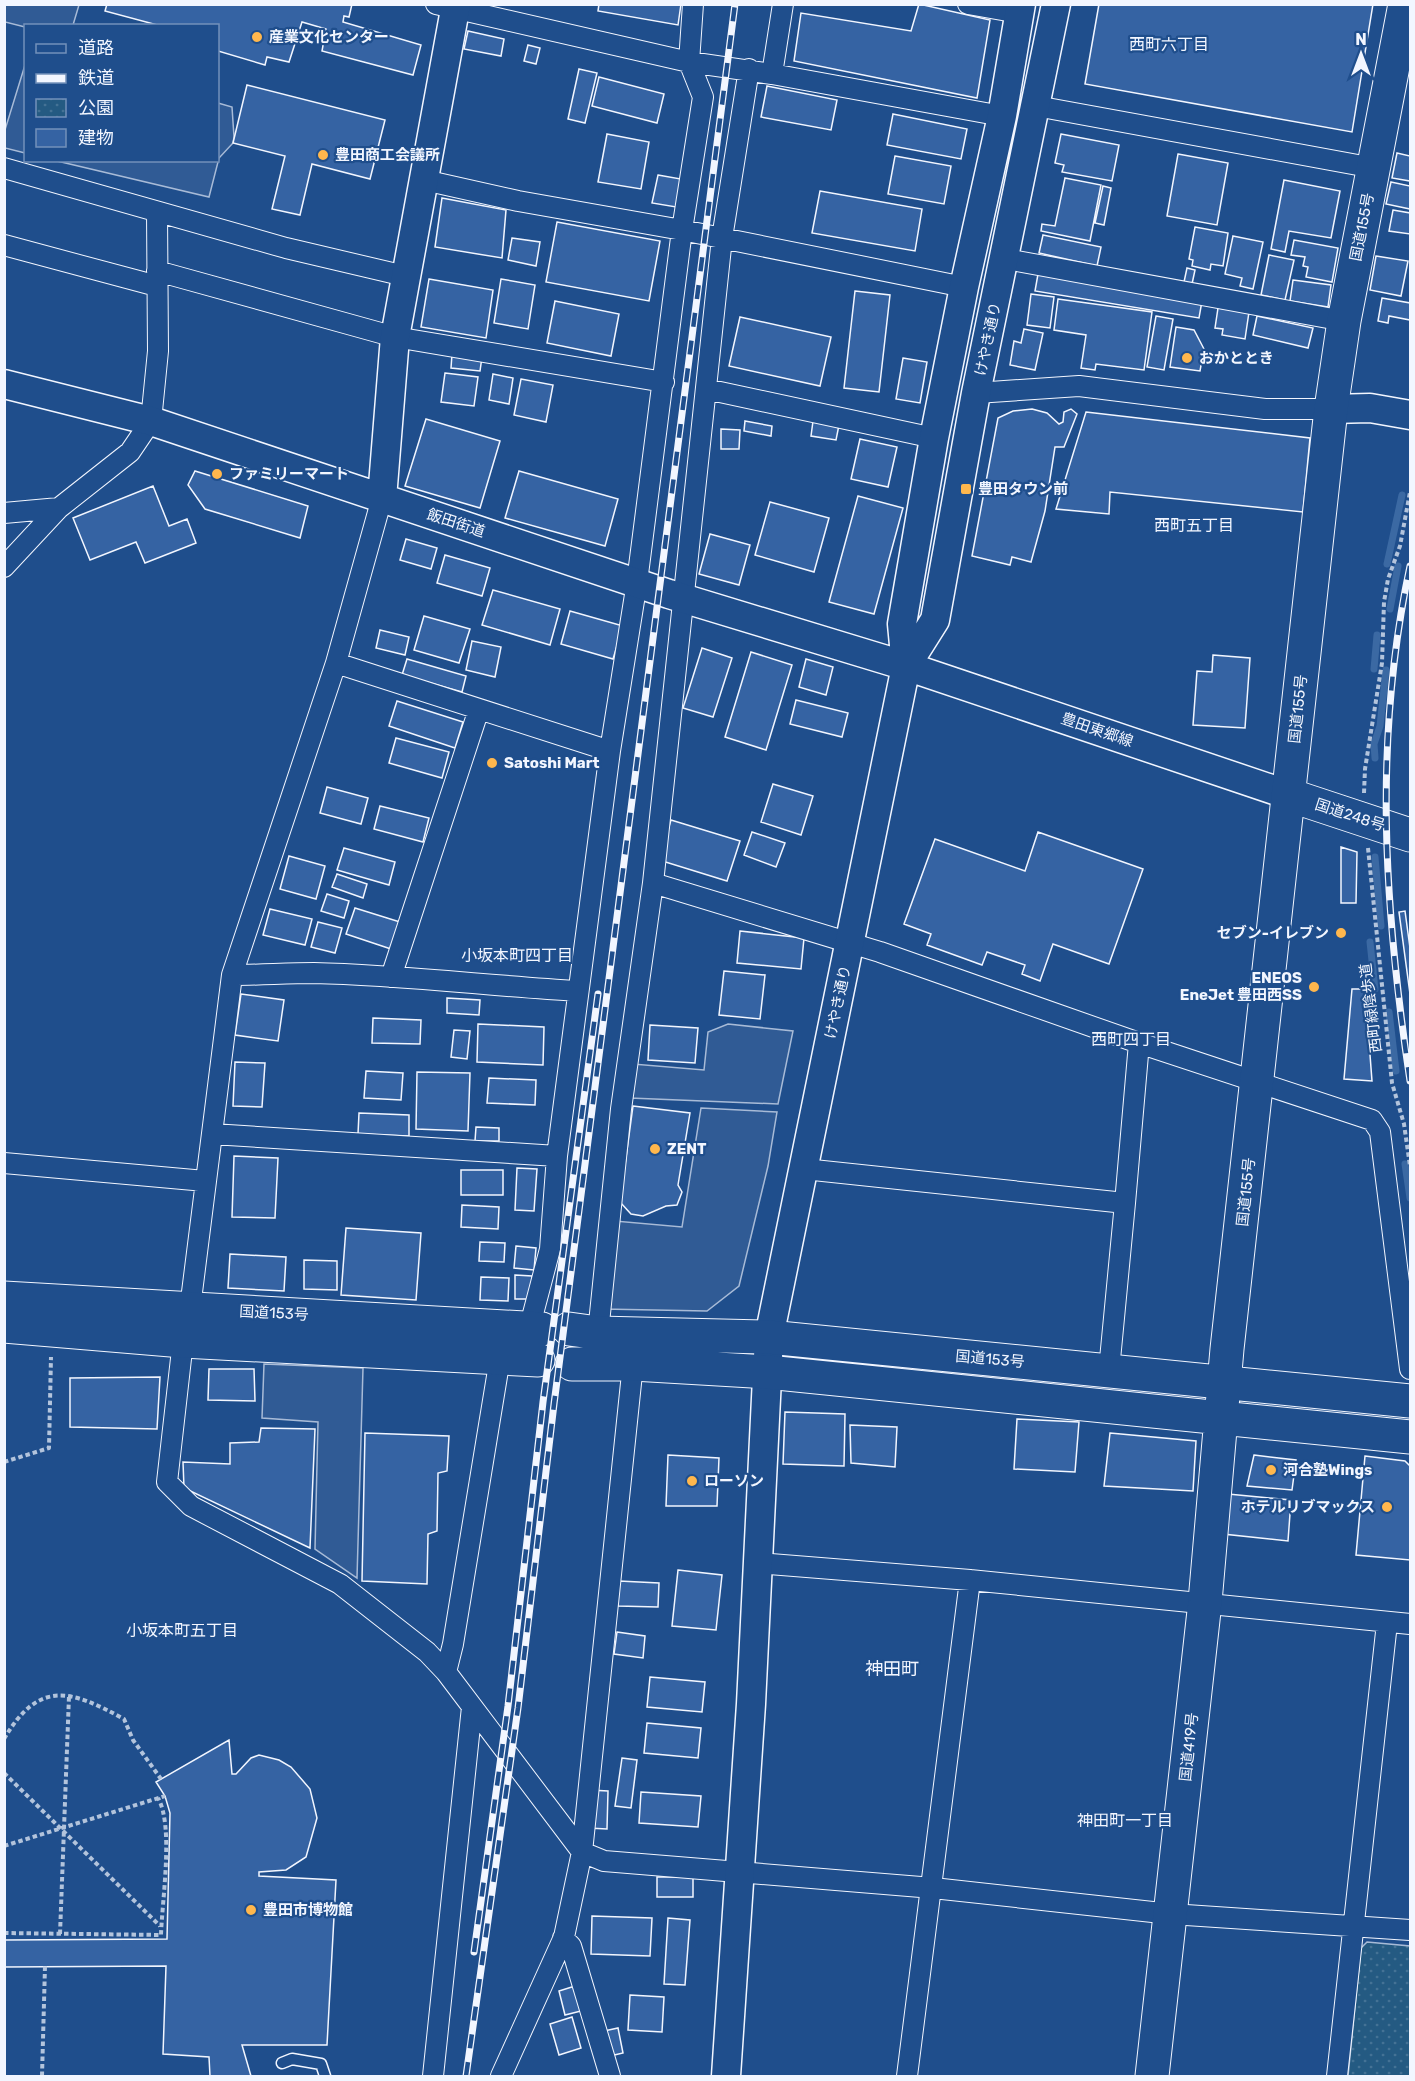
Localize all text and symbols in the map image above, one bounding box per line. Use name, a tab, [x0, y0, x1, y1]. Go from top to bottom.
legend	[24, 24, 219, 162]
north arrow	[1331, 24, 1391, 84]
place label: 産業文化センター	[269, 28, 389, 46]
marker: 産業文化センター	[250, 30, 264, 44]
text: N	[1355, 30, 1367, 49]
district label: 西町六丁目	[1129, 35, 1209, 54]
text: 道路	[78, 37, 114, 59]
text: 鉄道	[78, 67, 114, 89]
text: 公園	[78, 97, 114, 119]
text: 建物	[78, 127, 114, 149]
place label: 豊田商工会議所	[335, 146, 440, 164]
marker: 豊田商工会議所	[316, 148, 330, 162]
street label: 国道155号	[1347, 191, 1377, 263]
street label: けやき通り	[971, 300, 1005, 378]
place label: おかととき	[1199, 349, 1274, 367]
marker: おかととき	[1180, 351, 1194, 365]
place label: ファミリーマート	[229, 465, 349, 483]
marker: ファミリーマート	[210, 467, 224, 481]
place label: 豊田タウン前	[978, 480, 1068, 498]
marker: 豊田タウン前	[959, 482, 973, 496]
street label: 飯田街道	[425, 505, 487, 541]
district label: 西町五丁目	[1154, 516, 1234, 535]
street label: 国道155号	[1285, 674, 1311, 744]
street label: 豊田東郷線	[1059, 709, 1135, 751]
place label: Satoshi Mart	[504, 754, 600, 772]
marker: Satoshi Mart	[485, 756, 499, 770]
street label: 国道248号	[1313, 795, 1387, 835]
place label: セブン-イレブン	[1217, 924, 1329, 942]
marker: セブン-イレブン	[1334, 926, 1348, 940]
district label: 小坂本町四丁目	[461, 946, 573, 965]
street label: 西町緑陰歩道	[1357, 962, 1385, 1054]
street label: けやき通り	[821, 963, 855, 1041]
place label: ENEOS EneJet 豊田西SS	[1180, 969, 1302, 1004]
marker: ENEOS EneJet 豊田西SS	[1307, 980, 1321, 994]
district label: 西町四丁目	[1091, 1030, 1171, 1049]
place label: ZENT	[667, 1140, 707, 1158]
marker: ZENT	[648, 1142, 662, 1156]
street label: 国道155号	[1233, 1157, 1259, 1227]
street label: 国道153号	[239, 1302, 309, 1324]
street label: 国道153号	[955, 1347, 1025, 1371]
place label: 河合塾Wings	[1283, 1461, 1372, 1479]
marker: 河合塾Wings	[1264, 1463, 1278, 1477]
place label: ローソン	[704, 1472, 764, 1490]
marker: ローソン	[685, 1474, 699, 1488]
place label: ホテルリブマックス	[1240, 1498, 1375, 1516]
marker: ホテルリブマックス	[1380, 1500, 1394, 1514]
district label: 小坂本町五丁目	[126, 1621, 238, 1640]
district label: 神田町	[865, 1658, 919, 1680]
street label: 国道419号	[1176, 1712, 1202, 1782]
district label: 神田町一丁目	[1077, 1811, 1173, 1830]
place label: 豊田市博物館	[263, 1901, 353, 1919]
marker: 豊田市博物館	[244, 1903, 258, 1917]

